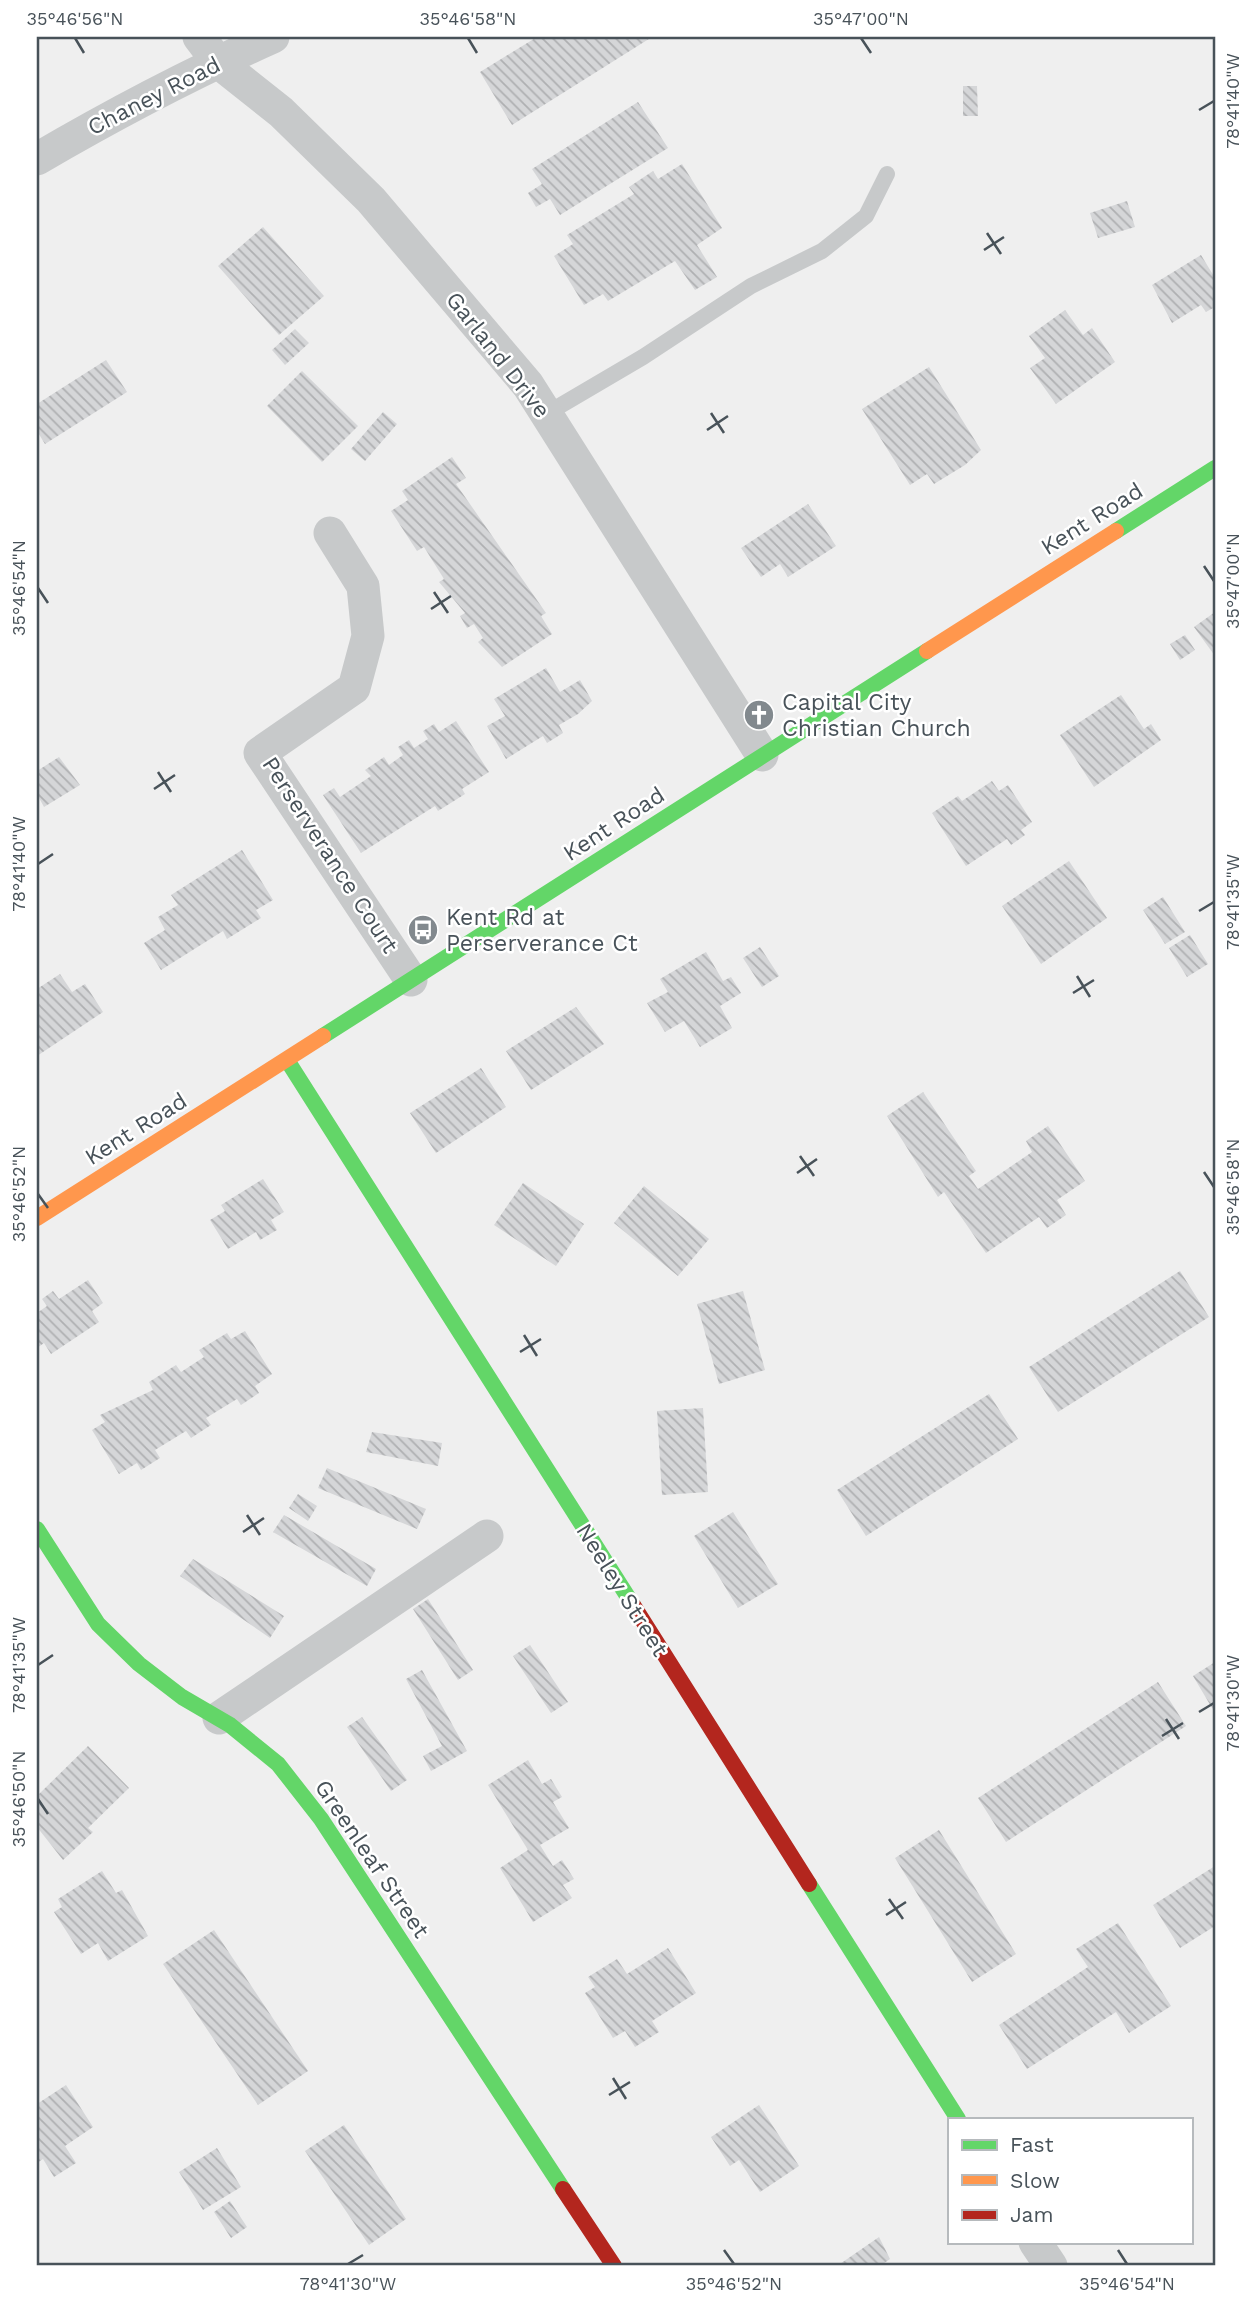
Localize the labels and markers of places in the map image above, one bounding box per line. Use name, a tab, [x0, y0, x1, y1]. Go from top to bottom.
place label: Capital City Christian Church	[782, 689, 971, 742]
church icon: Capital City Christian Church	[742, 698, 776, 732]
place label: Kent Rd at Perserverance Ct	[446, 904, 638, 957]
bus stop icon: Kent Rd at Perserverance Ct	[406, 913, 440, 947]

